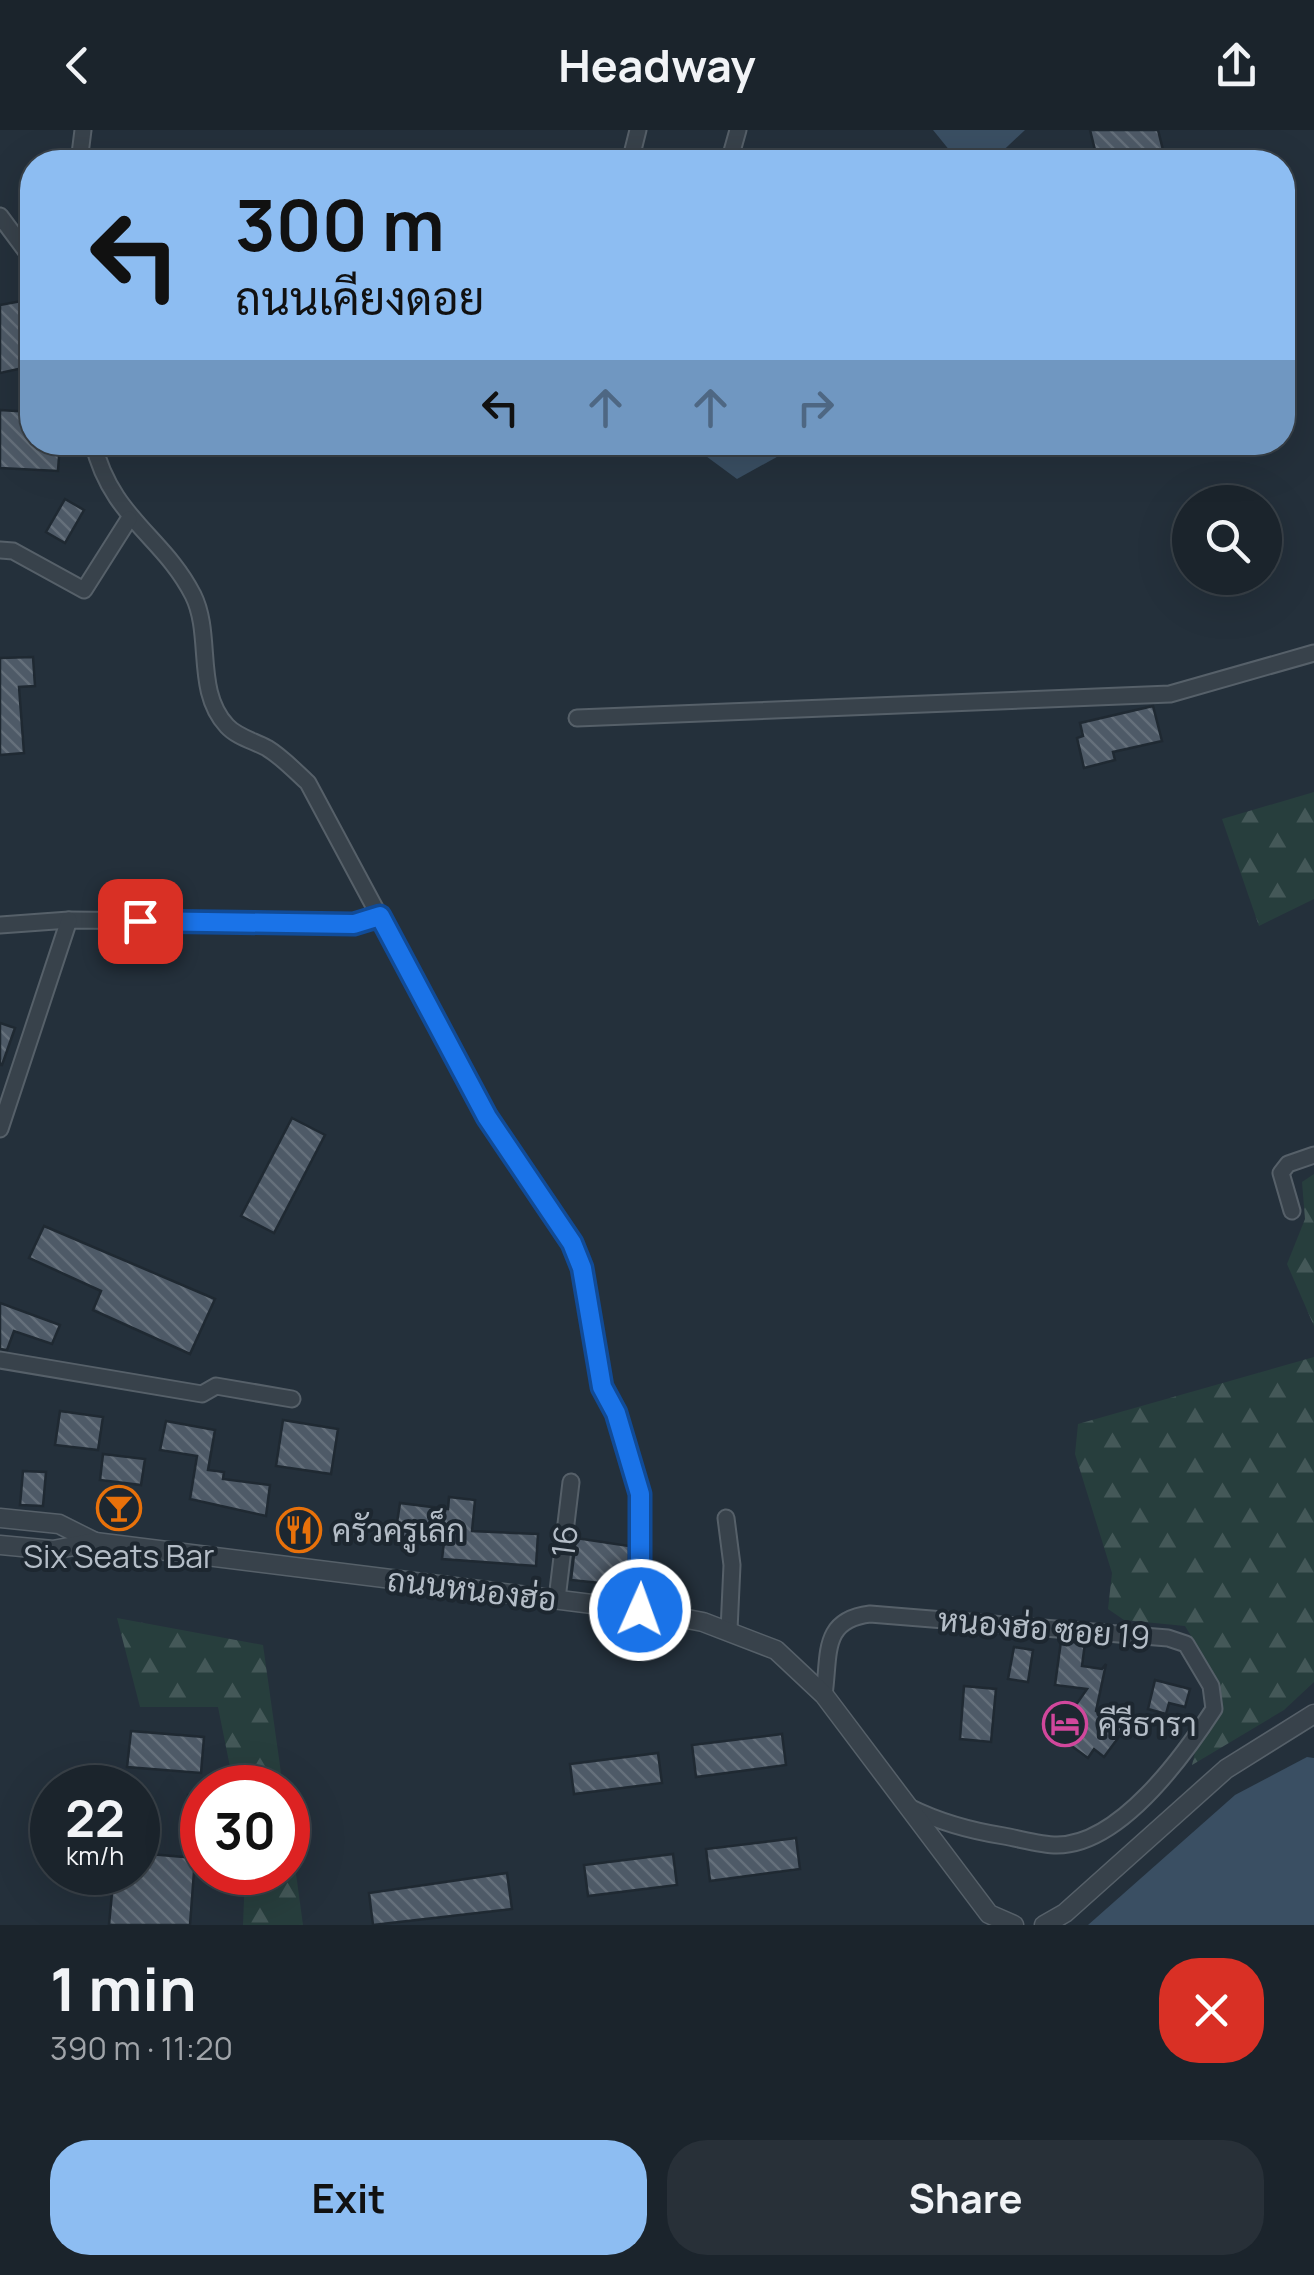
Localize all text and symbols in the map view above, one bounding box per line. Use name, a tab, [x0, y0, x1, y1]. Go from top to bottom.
text: Headway	[558, 34, 756, 96]
icon: back	[50, 38, 105, 93]
icon: share	[1209, 38, 1264, 93]
text: 300 m	[235, 176, 445, 272]
icon: left	[70, 190, 200, 320]
text: ถนนเคียงดอย	[235, 267, 485, 329]
icon: left	[473, 380, 528, 435]
icon: ahead	[578, 380, 633, 435]
icon: ahead	[683, 380, 738, 435]
icon: right	[788, 380, 843, 435]
map controls	[1172, 485, 1282, 595]
button: search	[1172, 485, 1282, 595]
pin	[98, 879, 183, 964]
icon: arrive	[113, 894, 168, 949]
bar icon: Six Seats Bar	[96, 1485, 142, 1531]
restaurant icon: ครัวครูเล็ก	[276, 1507, 322, 1553]
place label: ครัวครูเล็ก	[332, 1508, 465, 1553]
street label: 16	[540, 1522, 588, 1560]
place label: Six Seats Bar	[23, 1534, 215, 1578]
street label: ถนนหนองฮ่อ	[385, 1557, 559, 1621]
position arrow	[588, 1558, 692, 1662]
street label: หนองฮ่อ ซอย 19	[936, 1597, 1152, 1659]
hotel icon: คีรีธารา	[1042, 1701, 1088, 1747]
place label: คีรีธารา	[1098, 1702, 1197, 1746]
speed limit sign: 30	[180, 1765, 310, 1895]
text: 22	[65, 1784, 125, 1852]
text: km/h	[66, 1838, 124, 1873]
text: 1 min	[50, 1947, 197, 2029]
button: close	[1159, 1958, 1264, 2063]
text: 390 m · 11:20	[50, 2026, 233, 2070]
button: Exit	[50, 2140, 647, 2255]
button: Share	[667, 2140, 1264, 2255]

